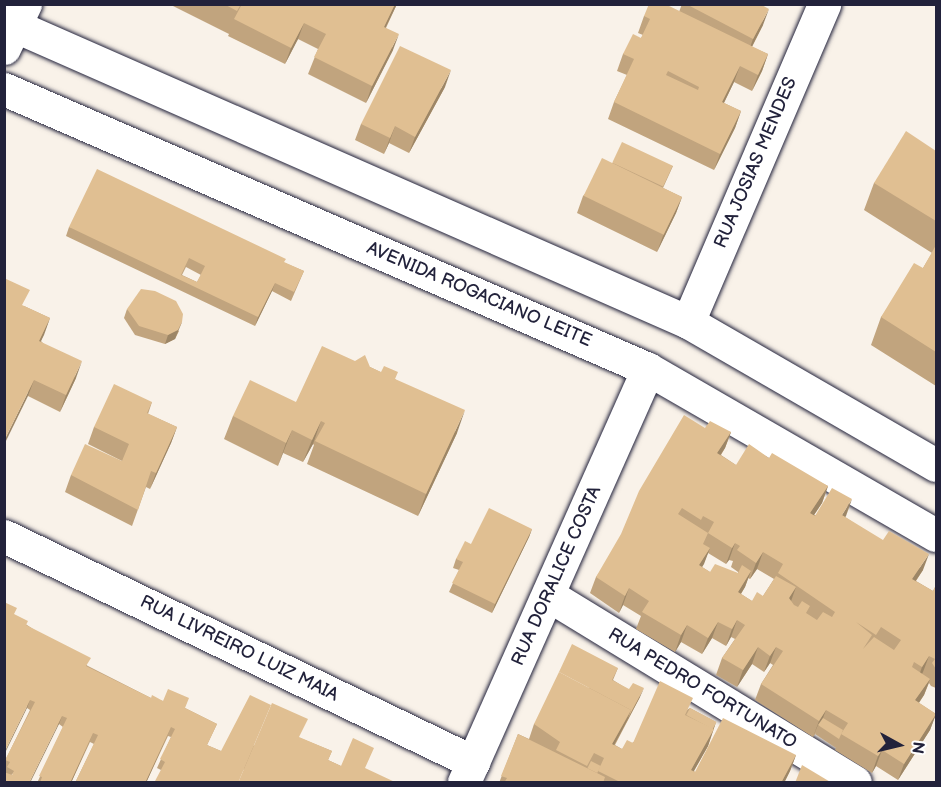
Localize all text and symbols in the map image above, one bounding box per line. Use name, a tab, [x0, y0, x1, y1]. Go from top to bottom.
street label: RUA JOSIAS MENDES	[710, 74, 802, 252]
street label: AVENIDA ROGACIANO LEITE	[363, 238, 595, 352]
street label: RUA DORALICE COSTA	[508, 483, 606, 669]
street label: RUA LIVREIRO LUIZ MAIA	[136, 591, 342, 707]
street label: RUA PEDRO FORTUNATO	[604, 624, 800, 754]
north arrow	[869, 715, 929, 775]
text: N	[907, 740, 928, 755]

